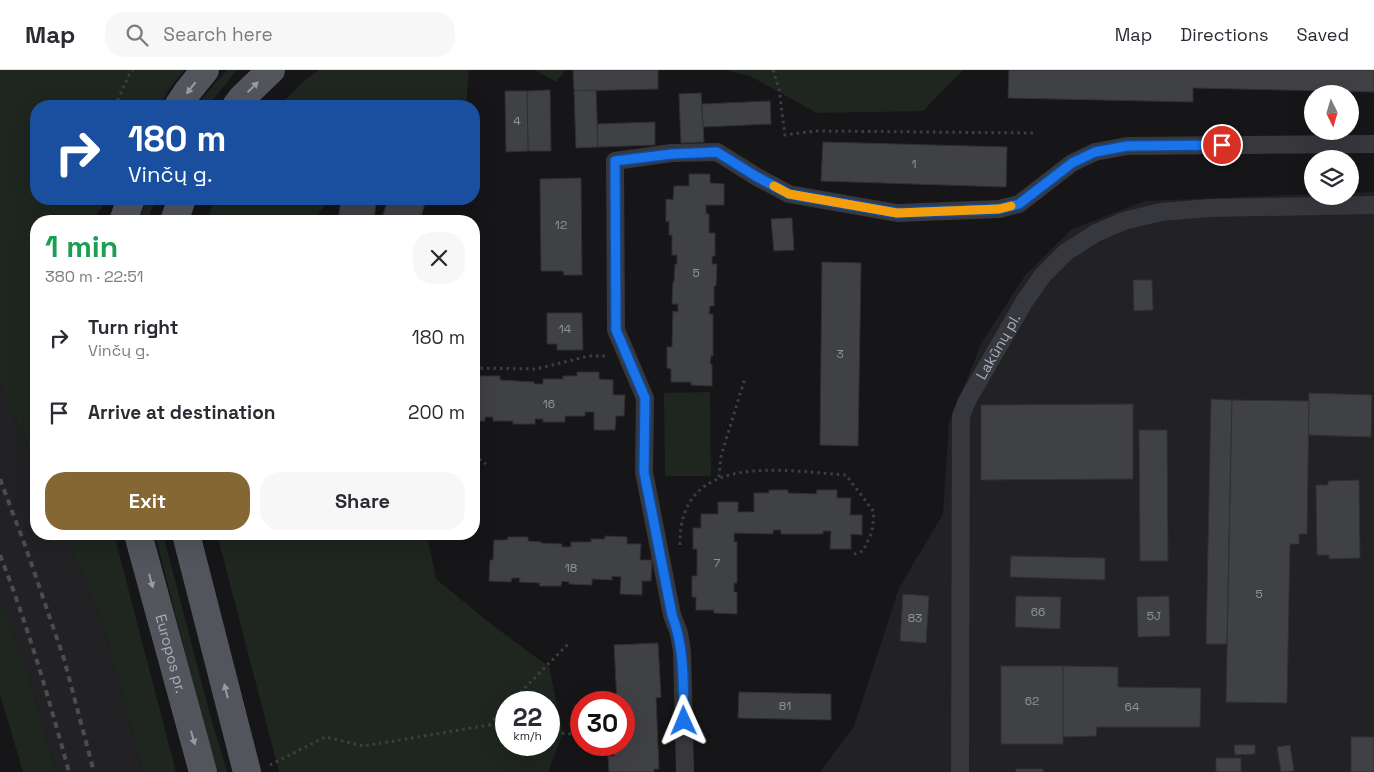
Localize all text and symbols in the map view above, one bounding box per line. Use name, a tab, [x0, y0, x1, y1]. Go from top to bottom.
search box	[105, 12, 455, 57]
text: Map	[25, 19, 75, 50]
icon: search	[123, 21, 151, 49]
text: Search here	[163, 22, 273, 47]
text: Map	[1115, 23, 1152, 46]
text: Directions	[1180, 23, 1269, 46]
text: Saved	[1297, 23, 1349, 46]
one-way arrow	[185, 81, 196, 94]
one-way arrow	[246, 81, 258, 93]
north arrow	[1304, 85, 1359, 140]
map controls	[1304, 85, 1359, 205]
house number: 4	[513, 113, 521, 129]
text: 180 m	[128, 117, 226, 161]
icon: right	[45, 120, 110, 185]
pin	[1201, 124, 1243, 166]
icon: arrive	[1208, 131, 1236, 159]
button: layers	[1304, 150, 1359, 205]
house number: 1	[911, 156, 917, 172]
text: Vinčų g.	[128, 160, 212, 188]
house number: 12	[555, 217, 567, 233]
text: 1 min	[45, 227, 118, 266]
button: close	[413, 232, 465, 284]
house number: 5	[692, 265, 700, 281]
text: 380 m · 22:51	[45, 266, 143, 287]
street label: Lakūnų pl.	[971, 310, 1024, 383]
text: Turn right	[88, 315, 178, 340]
house number: 14	[559, 321, 572, 337]
icon: right	[45, 324, 73, 352]
text: 180 m	[412, 325, 465, 350]
text: Vinčų g.	[88, 340, 149, 361]
house number: 3	[836, 346, 844, 362]
house number: 16	[543, 396, 555, 412]
icon: arrive	[45, 399, 73, 427]
text: Arrive at destination	[88, 400, 276, 425]
text: 200 m	[408, 400, 465, 425]
button: Exit	[45, 472, 250, 530]
button: Share	[260, 472, 465, 530]
house number: 7	[714, 555, 721, 571]
house number: 18	[565, 560, 577, 576]
one-way arrow	[147, 573, 155, 588]
house number: 5	[1255, 586, 1263, 602]
house number: 66	[1031, 604, 1045, 620]
house number: 5J	[1147, 608, 1161, 624]
house number: 83	[908, 610, 922, 626]
street label: Europos pr.	[151, 612, 191, 695]
one-way arrow	[222, 683, 230, 698]
speed limit sign: 30	[570, 691, 635, 756]
house number: 62	[1025, 693, 1039, 709]
position arrow	[657, 694, 709, 746]
house number: 81	[779, 698, 791, 714]
house number: 64	[1125, 699, 1140, 715]
text: 22	[513, 701, 542, 733]
text: km/h	[513, 728, 542, 744]
one-way arrow	[189, 730, 197, 745]

